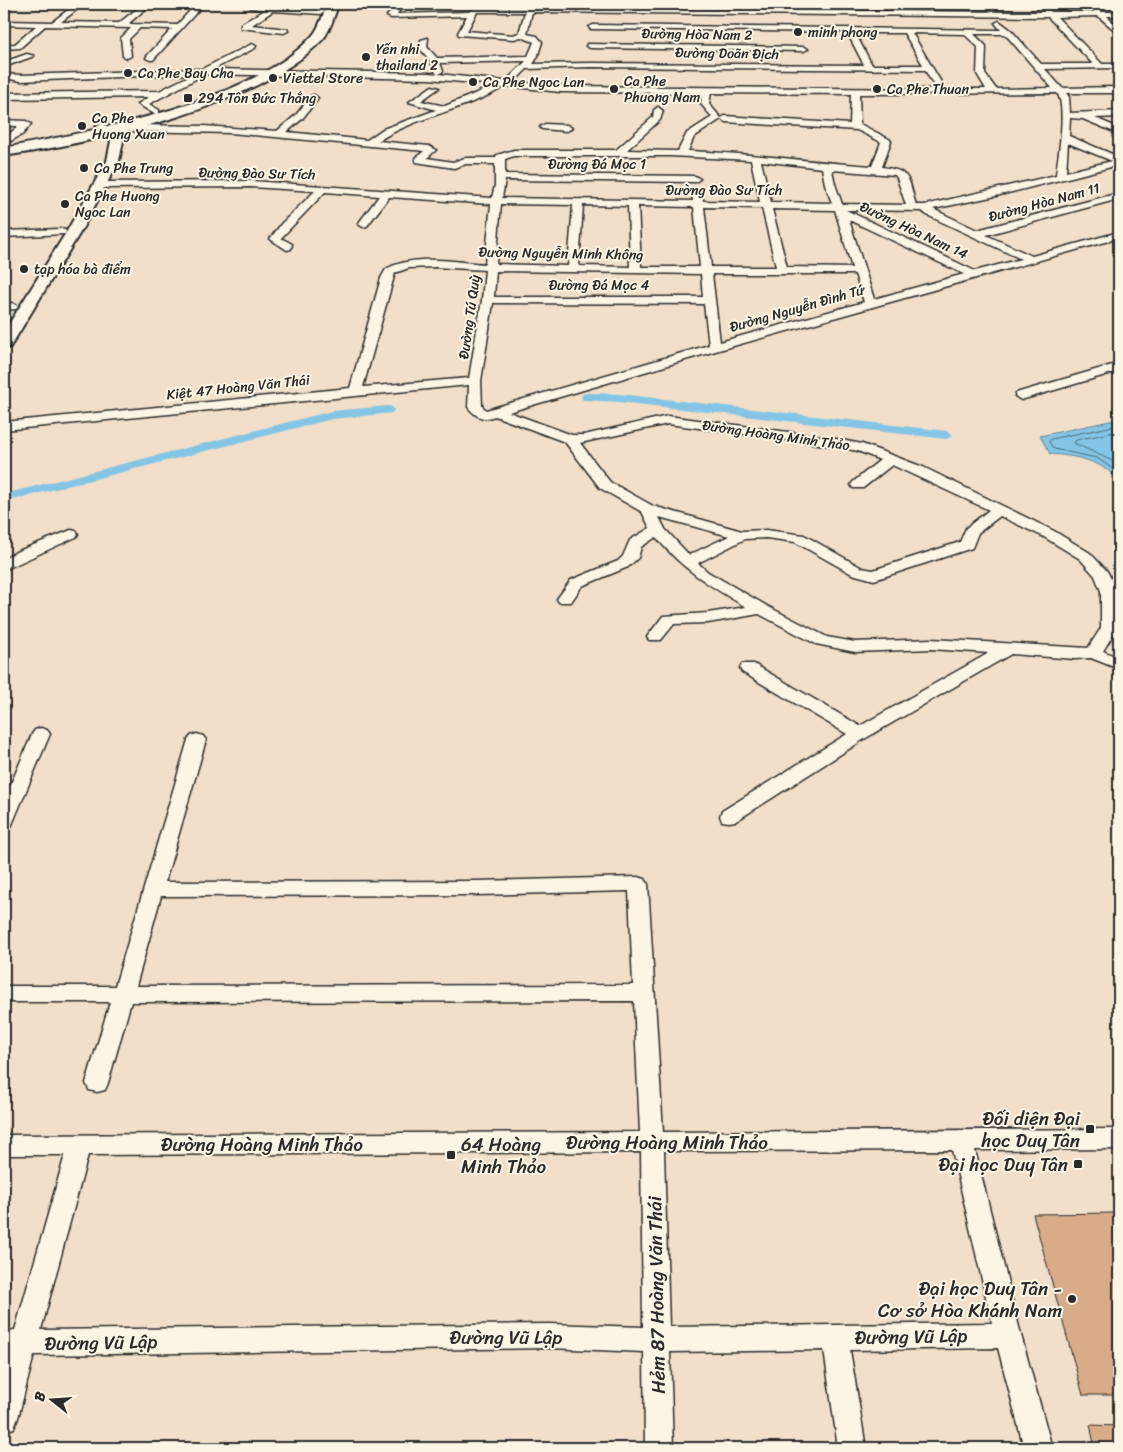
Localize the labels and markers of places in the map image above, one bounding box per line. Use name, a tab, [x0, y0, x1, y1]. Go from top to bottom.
place label: minh phong	[808, 20, 878, 45]
marker: minh phong	[792, 26, 804, 38]
place label: Yến nhi thailand 2	[376, 37, 438, 78]
marker: Yến nhi thailand 2	[360, 51, 372, 63]
place label: Ca Phe Bay Cha	[138, 61, 234, 86]
place label: Viettel Store	[283, 66, 363, 91]
marker: Ca Phe Bay Cha	[122, 67, 134, 79]
place label: Ca Phe Phuong Nam	[624, 69, 700, 110]
place label: Ca Phe Ngoc Lan	[483, 70, 585, 95]
marker: Viettel Store	[267, 72, 279, 84]
marker: Ca Phe Ngoc Lan	[467, 76, 479, 88]
place label: Ca Phe Thuan	[887, 77, 970, 102]
marker: Ca Phe Phuong Nam	[608, 83, 620, 95]
marker: Ca Phe Thuan	[871, 83, 883, 95]
place label: 294 Tôn Đức Thắng	[198, 86, 316, 111]
marker: 294 Tôn Đức Thắng	[182, 92, 194, 104]
place label: Ca Phe Huong Xuan	[92, 106, 165, 147]
marker: Ca Phe Huong Xuan	[76, 120, 88, 132]
place label: Ca Phe Trung	[94, 156, 173, 181]
marker: Ca Phe Trung	[78, 162, 90, 174]
place label: Ca Phe Huong Ngoc Lan	[75, 184, 160, 225]
marker: Ca Phe Huong Ngoc Lan	[59, 198, 71, 210]
place label: tạp hóa bà điểm	[34, 257, 131, 282]
marker: tạp hóa bà điểm	[18, 263, 30, 275]
place label: Đối diện Đại học Duy Tân	[981, 1102, 1081, 1157]
marker: Đối diện Đại học Duy Tân	[1084, 1123, 1096, 1135]
place label: 64 Hoàng Minh Thảo	[461, 1128, 546, 1183]
place label: Đại học Duy Tân	[939, 1148, 1068, 1181]
marker: 64 Hoàng Minh Thảo	[445, 1149, 457, 1161]
marker: Đại học Duy Tân	[1072, 1158, 1084, 1170]
place label: Đại học Duy Tân - Cơ sở Hòa Khánh Nam	[878, 1272, 1062, 1327]
marker: Đại học Duy Tân - Cơ sở Hòa Khánh Nam	[1066, 1293, 1078, 1305]

